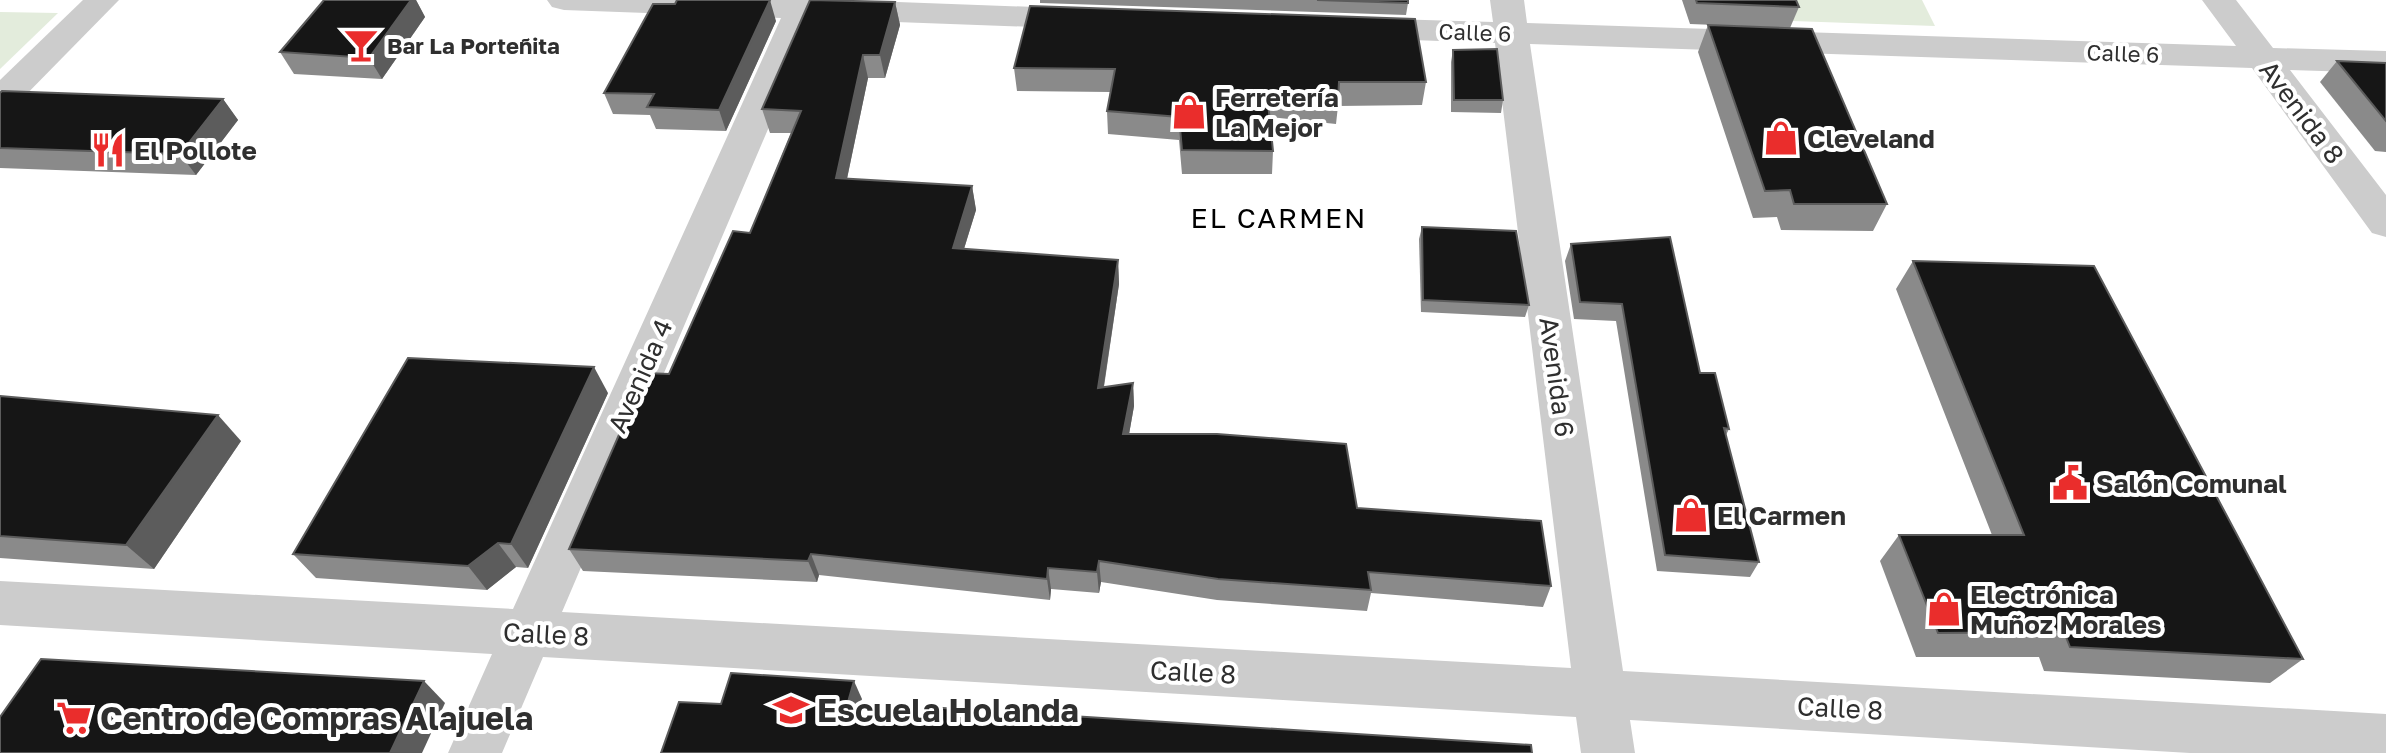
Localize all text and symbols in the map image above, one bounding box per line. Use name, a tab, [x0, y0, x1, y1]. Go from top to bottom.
street label: Calle 6	[1438, 17, 1512, 47]
bar icon: Bar La Porteñita	[342, 26, 380, 64]
place label: Bar La Porteñita	[387, 32, 560, 59]
street label: Calle 6	[2086, 38, 2160, 68]
street label: Avenida 8	[2253, 54, 2351, 170]
place label: Ferretería La Mejor	[1215, 82, 1339, 143]
shop icon: Ferretería La Mejor	[1170, 93, 1208, 131]
shop icon: Cleveland	[1762, 119, 1800, 157]
place label: Cleveland	[1807, 123, 1935, 154]
restaurant icon: El Pollote	[89, 131, 127, 169]
place label: El Pollote	[134, 135, 257, 166]
district label: EL CARMEN	[1191, 201, 1367, 234]
street label: Avenida 4	[601, 314, 679, 438]
street label: Avenida 6	[1533, 315, 1581, 439]
public building icon: Salón Comunal	[2051, 464, 2089, 502]
place label: Salón Comunal	[2096, 468, 2287, 499]
shop icon: El Carmen	[1672, 496, 1710, 534]
place label: El Carmen	[1717, 500, 1846, 531]
place label: Electrónica Muñoz Morales	[1970, 579, 2162, 640]
shop icon: Electrónica Muñoz Morales	[1925, 590, 1963, 628]
street label: Calle 8	[502, 616, 590, 652]
street label: Calle 8	[1149, 654, 1237, 690]
street label: Calle 8	[1796, 690, 1884, 726]
school or university icon: Escuela Holanda	[772, 691, 810, 729]
place label: Escuela Holanda	[817, 691, 1079, 729]
supermarket icon: Centro de Compras Alajuela	[55, 699, 93, 737]
place label: Centro de Compras Alajuela	[100, 699, 533, 737]

